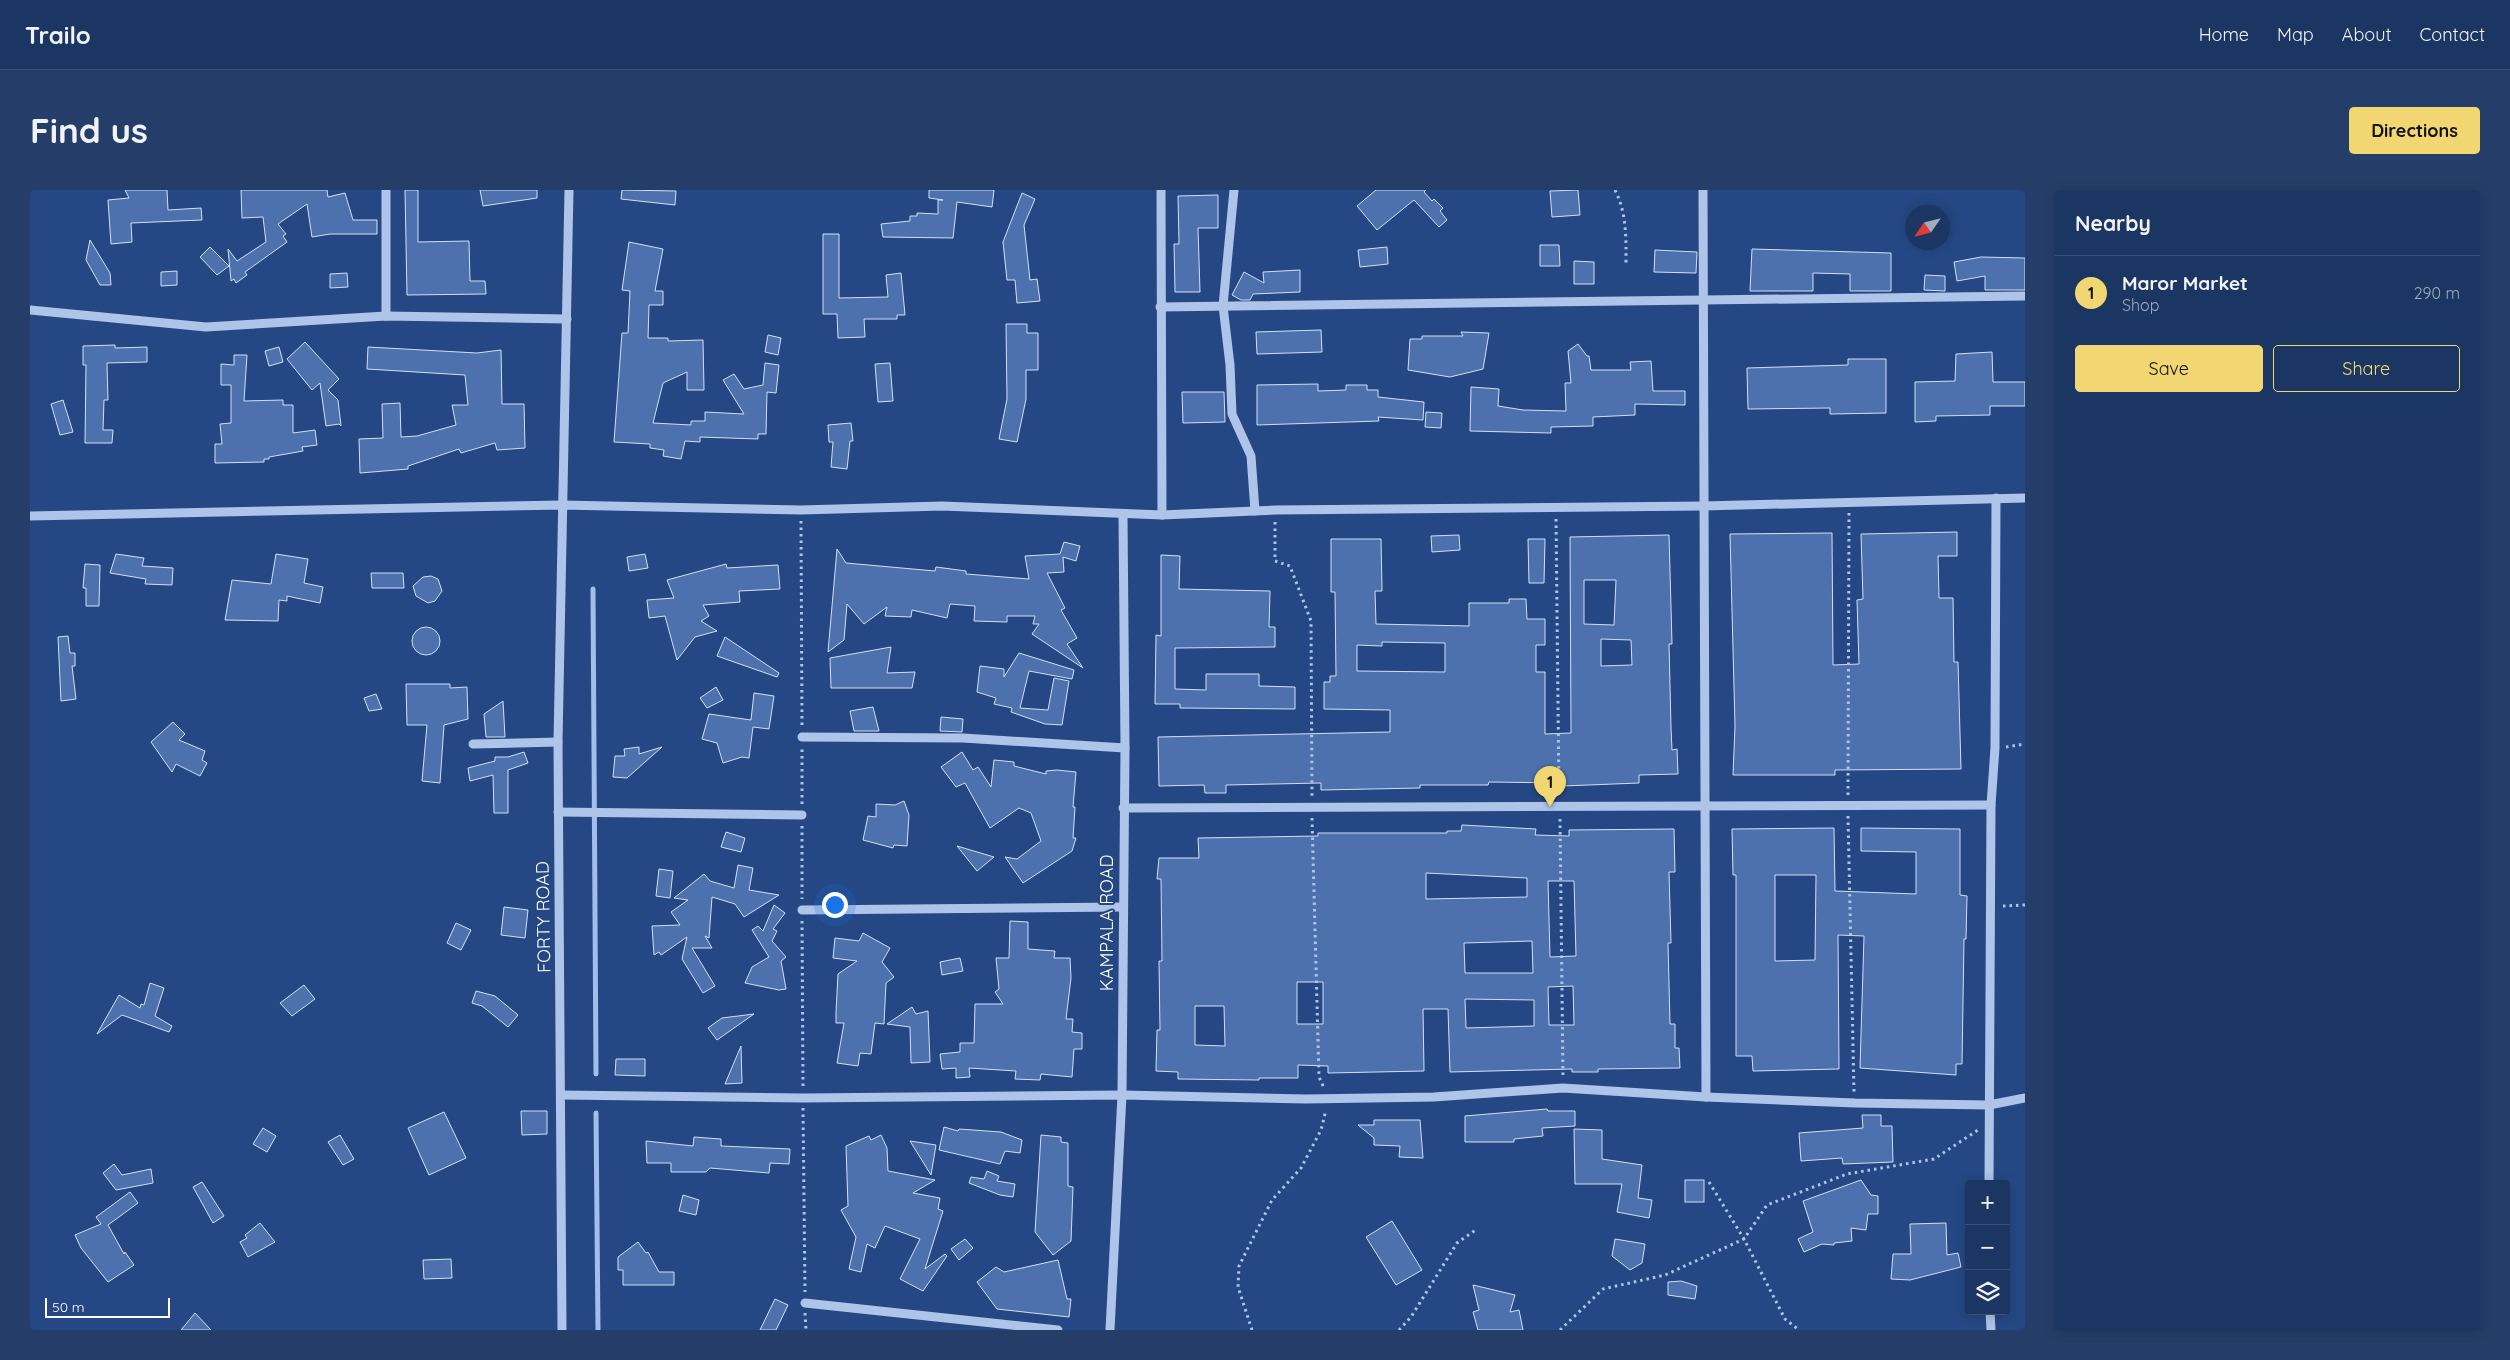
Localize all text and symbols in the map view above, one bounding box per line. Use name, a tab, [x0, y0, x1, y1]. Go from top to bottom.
text: Trailo	[25, 20, 91, 50]
text: Home	[2199, 23, 2249, 46]
text: Map	[2277, 23, 2314, 46]
text: About	[2342, 23, 2392, 46]
text: Contact	[2420, 23, 2485, 46]
button: Directions	[2349, 107, 2480, 154]
text: Find us	[30, 108, 148, 152]
north arrow	[1905, 205, 1950, 250]
text: Nearby	[2075, 210, 2151, 236]
text: Maror Market	[2122, 271, 2248, 295]
text: 1	[2088, 283, 2094, 303]
text: 290 m	[2414, 283, 2460, 303]
text: Shop	[2122, 295, 2159, 315]
button: Save	[2075, 345, 2263, 392]
button: Share	[2273, 345, 2460, 392]
pin: 1	[1534, 766, 1566, 807]
street label: KAMPALA ROAD	[1095, 855, 1118, 991]
street label: FORTY ROAD	[531, 861, 555, 973]
your location	[822, 892, 848, 918]
map controls	[1965, 1180, 2010, 1315]
button: +	[1965, 1180, 2010, 1225]
button: −	[1965, 1225, 2010, 1270]
button: layers	[1965, 1270, 2010, 1315]
scale bar	[45, 1295, 170, 1318]
text: 50 m	[52, 1298, 85, 1316]

